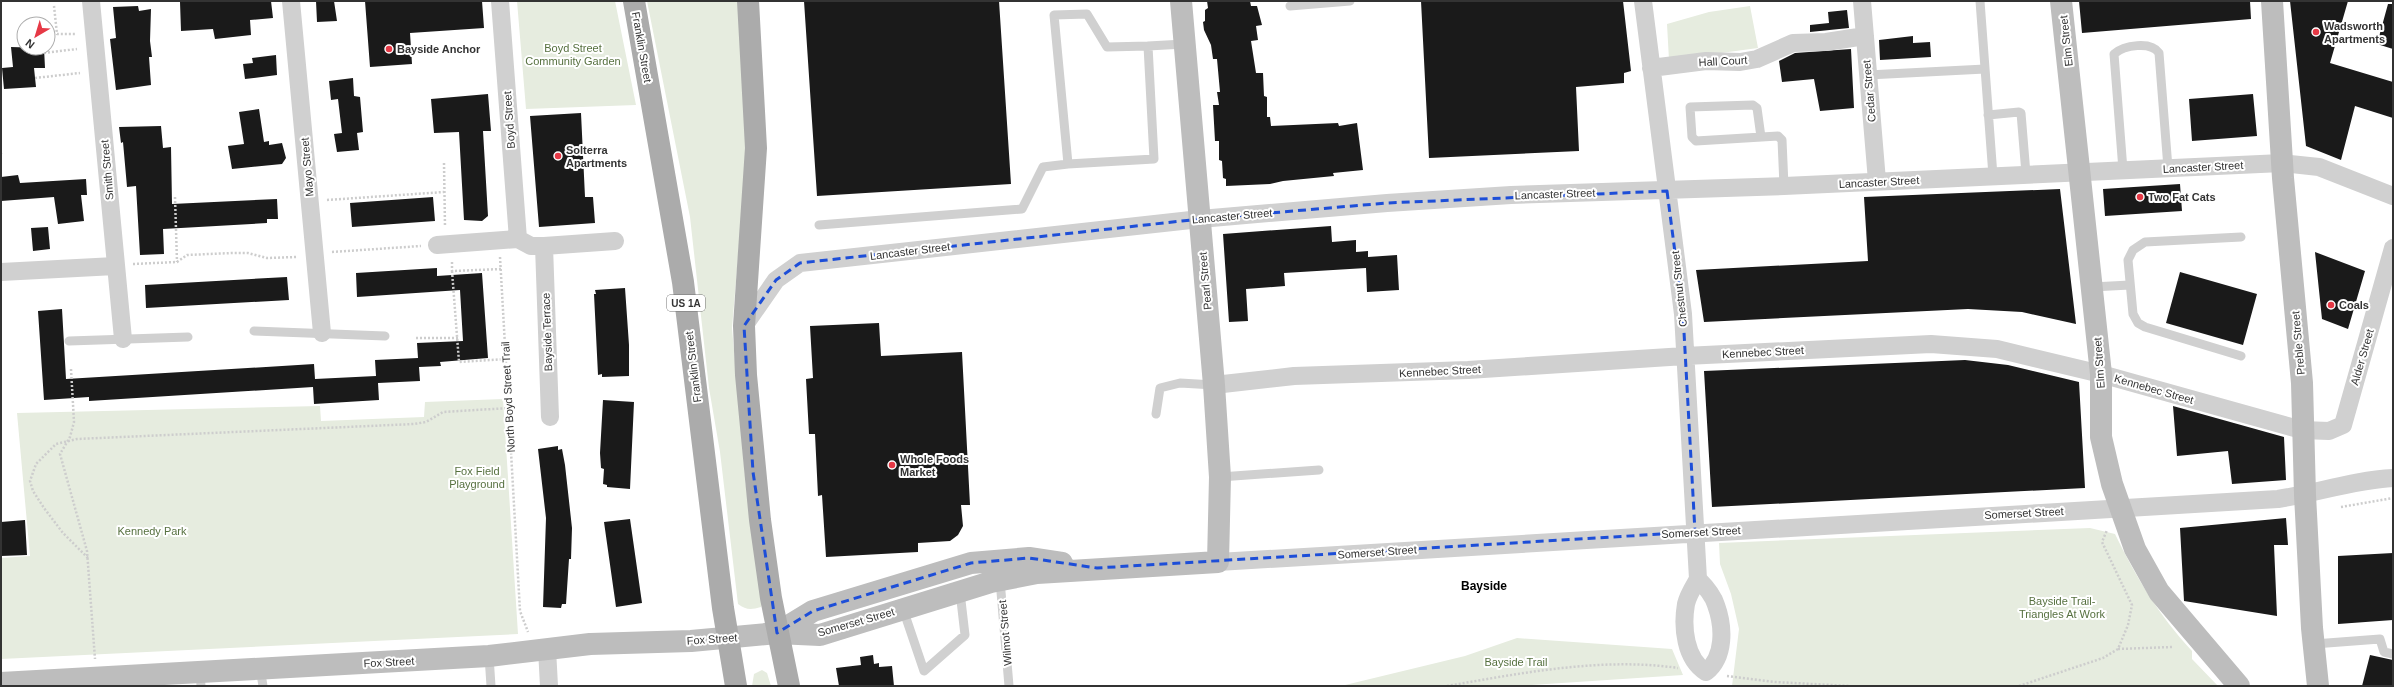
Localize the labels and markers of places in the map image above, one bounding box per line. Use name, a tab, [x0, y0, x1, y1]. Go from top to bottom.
place label: Wadsworth Apartments	[2324, 20, 2385, 45]
marker: Wadsworth Apartments	[2311, 27, 2321, 37]
place label: Bayside Anchor	[397, 43, 481, 55]
marker: Bayside Anchor	[384, 44, 394, 54]
place label: Solterra Apartments	[566, 144, 627, 169]
marker: Solterra Apartments	[553, 151, 563, 161]
place label: Two Fat Cats	[2148, 191, 2216, 203]
marker: Two Fat Cats	[2135, 192, 2145, 202]
place label: Coals	[2339, 299, 2369, 311]
marker: Coals	[2326, 300, 2336, 310]
place label: Whole Foods Market	[900, 453, 969, 478]
marker: Whole Foods Market	[887, 460, 897, 470]

